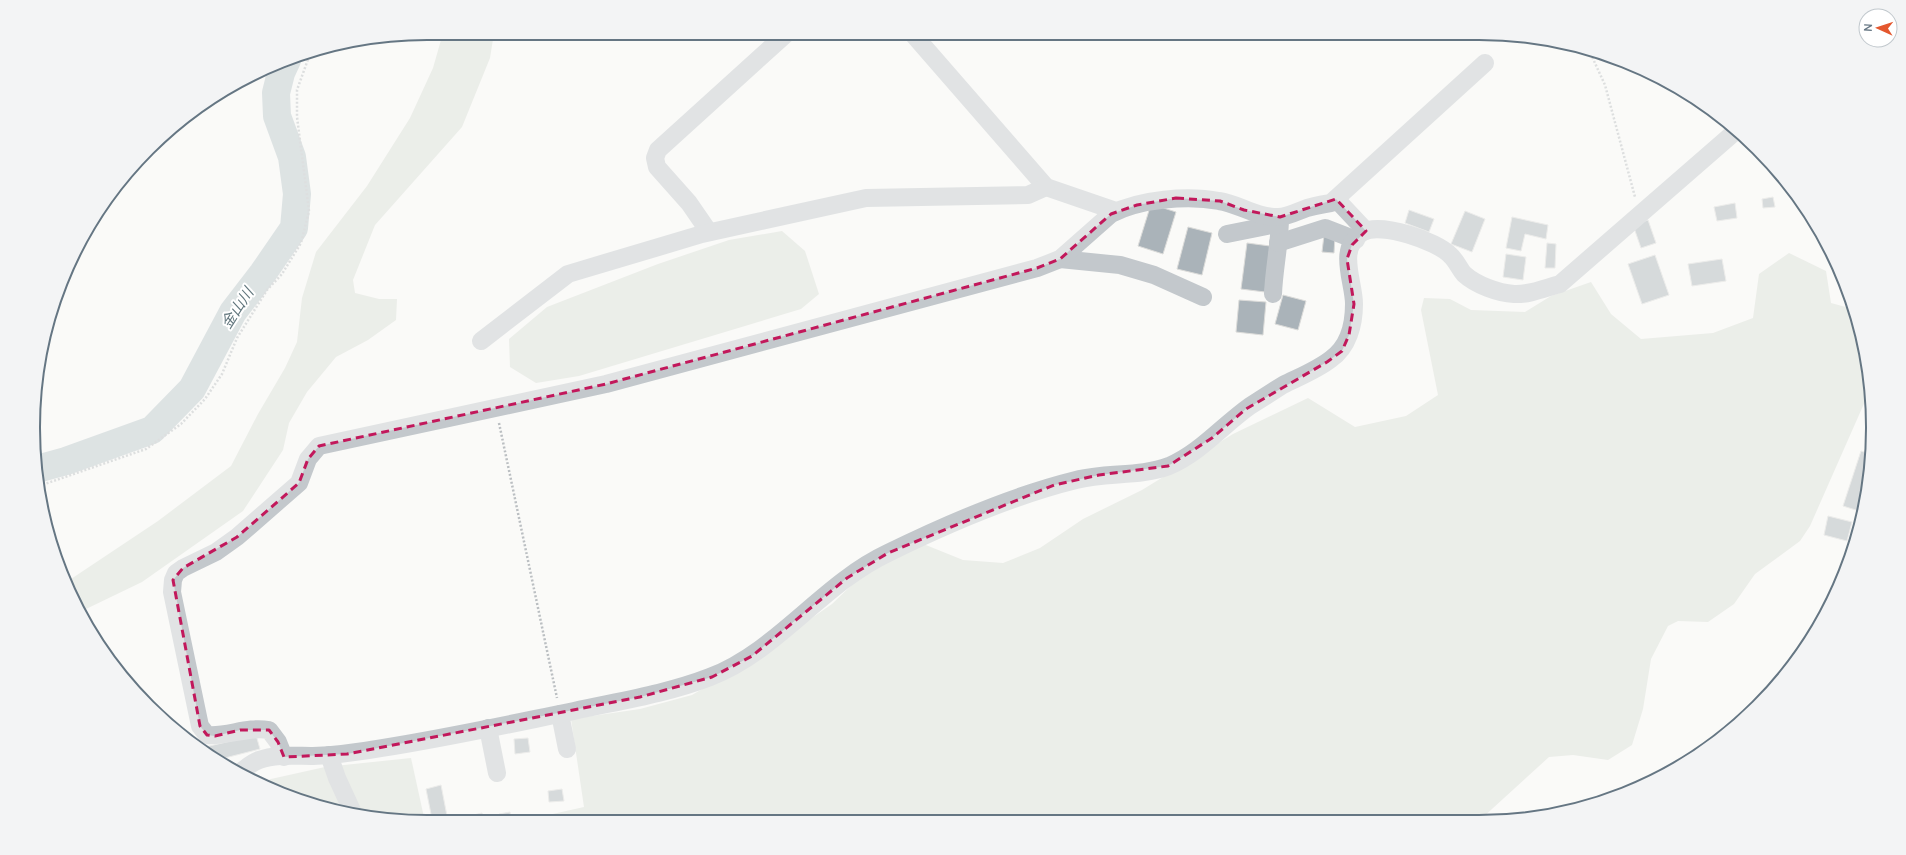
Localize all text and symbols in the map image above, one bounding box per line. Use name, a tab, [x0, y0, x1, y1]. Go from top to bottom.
north arrow	[1858, 8, 1898, 48]
text: N	[1860, 23, 1875, 32]
water label: 金山川	[216, 282, 259, 333]

